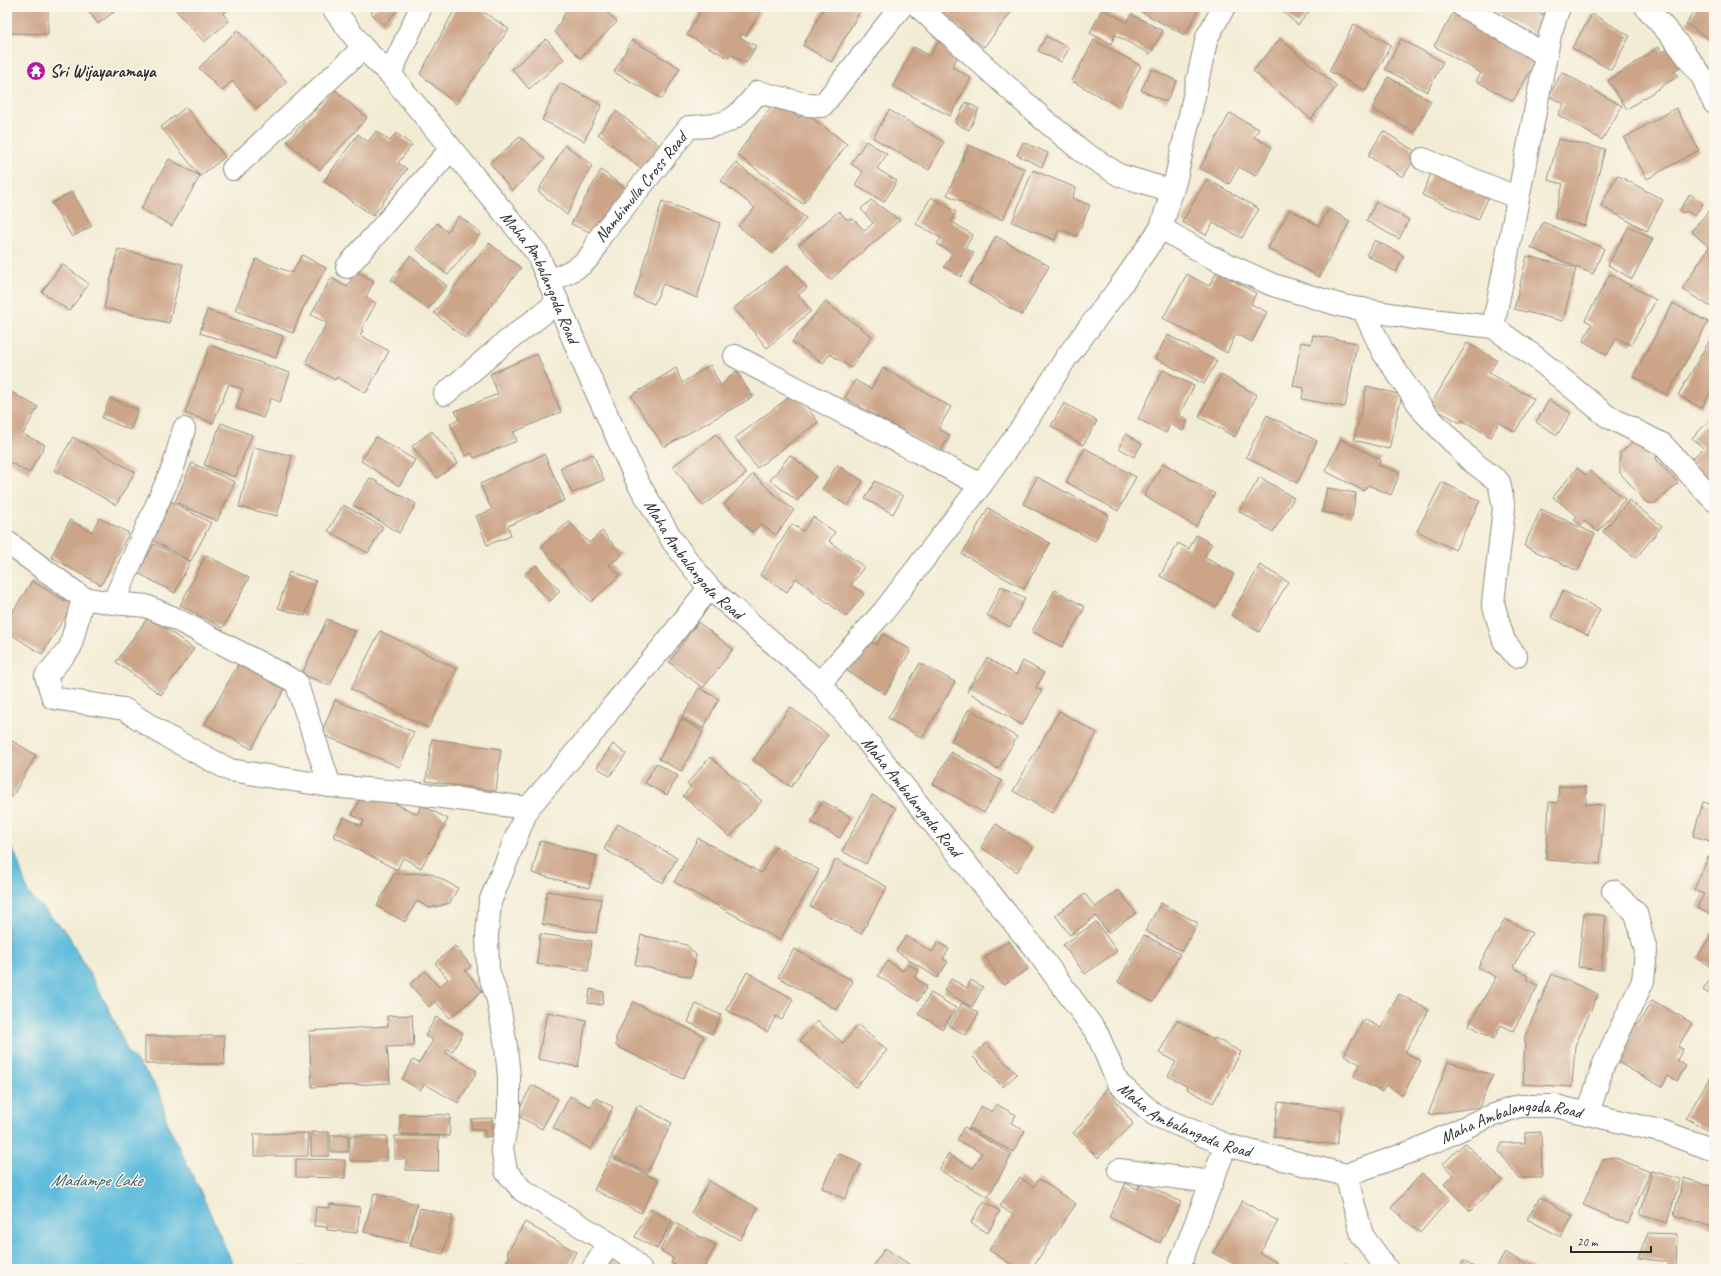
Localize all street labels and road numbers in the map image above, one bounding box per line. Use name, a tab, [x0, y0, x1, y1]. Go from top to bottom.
street label: Nambimulla Cross Road	[590, 126, 693, 246]
street label: Maha Ambalangoda Road	[496, 207, 585, 349]
street label: Maha Ambalangoda Road	[639, 496, 750, 626]
street label: Maha Ambalangoda Road	[857, 733, 968, 864]
street label: Maha Ambalangoda Road	[1113, 1078, 1256, 1163]
street label: Maha Ambalangoda Road	[1437, 1096, 1587, 1148]

